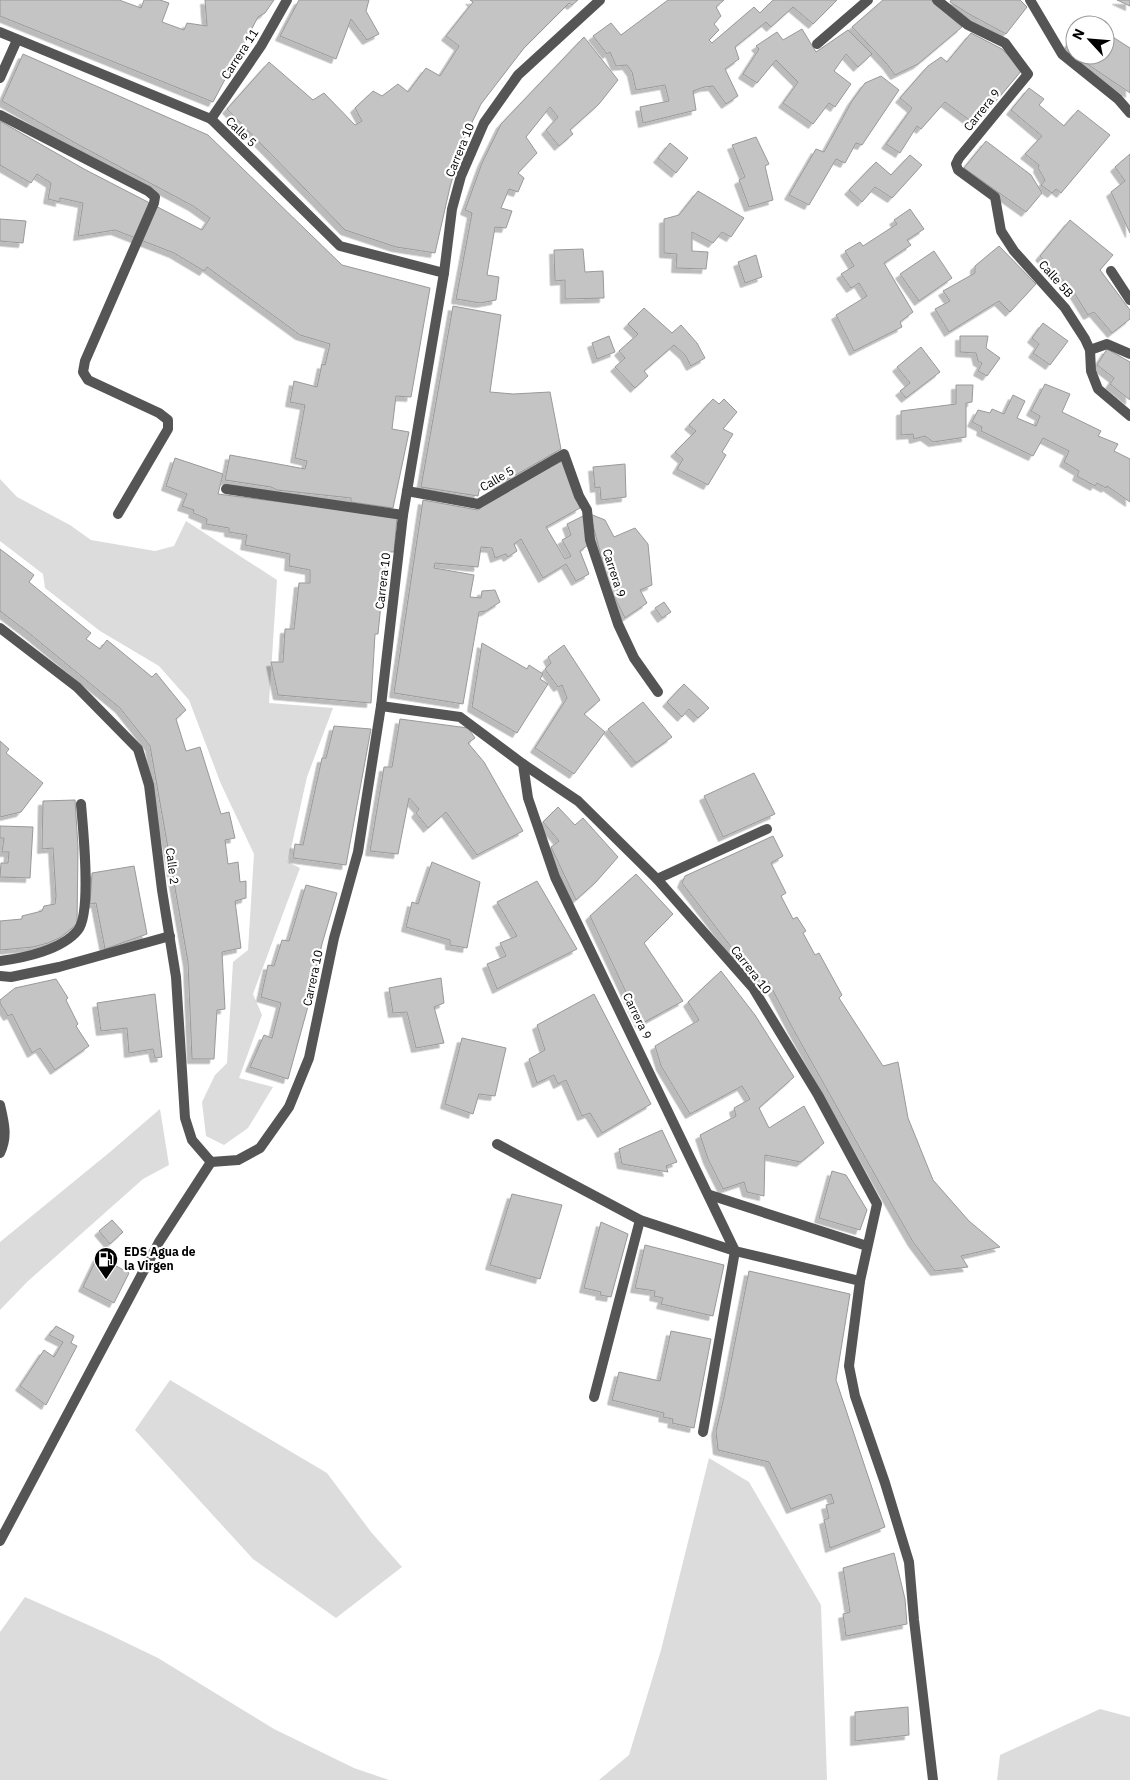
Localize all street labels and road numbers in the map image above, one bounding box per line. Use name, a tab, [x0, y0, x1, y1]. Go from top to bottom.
street label: Carrera 11	[218, 26, 261, 82]
street label: Carrera 9	[960, 86, 1003, 134]
street label: Calle 5	[223, 113, 260, 150]
street label: Carrera 10	[442, 120, 477, 179]
street label: Calle 5B	[1036, 257, 1077, 300]
street label: Calle 5	[477, 463, 517, 494]
street label: Carrera 9	[600, 547, 629, 599]
street label: Carrera 10	[372, 552, 393, 610]
street label: Calle 2	[163, 847, 182, 885]
street label: Carrera 10	[728, 943, 775, 997]
street label: Carrera 10	[299, 948, 326, 1007]
street label: Carrera 9	[620, 990, 655, 1042]

